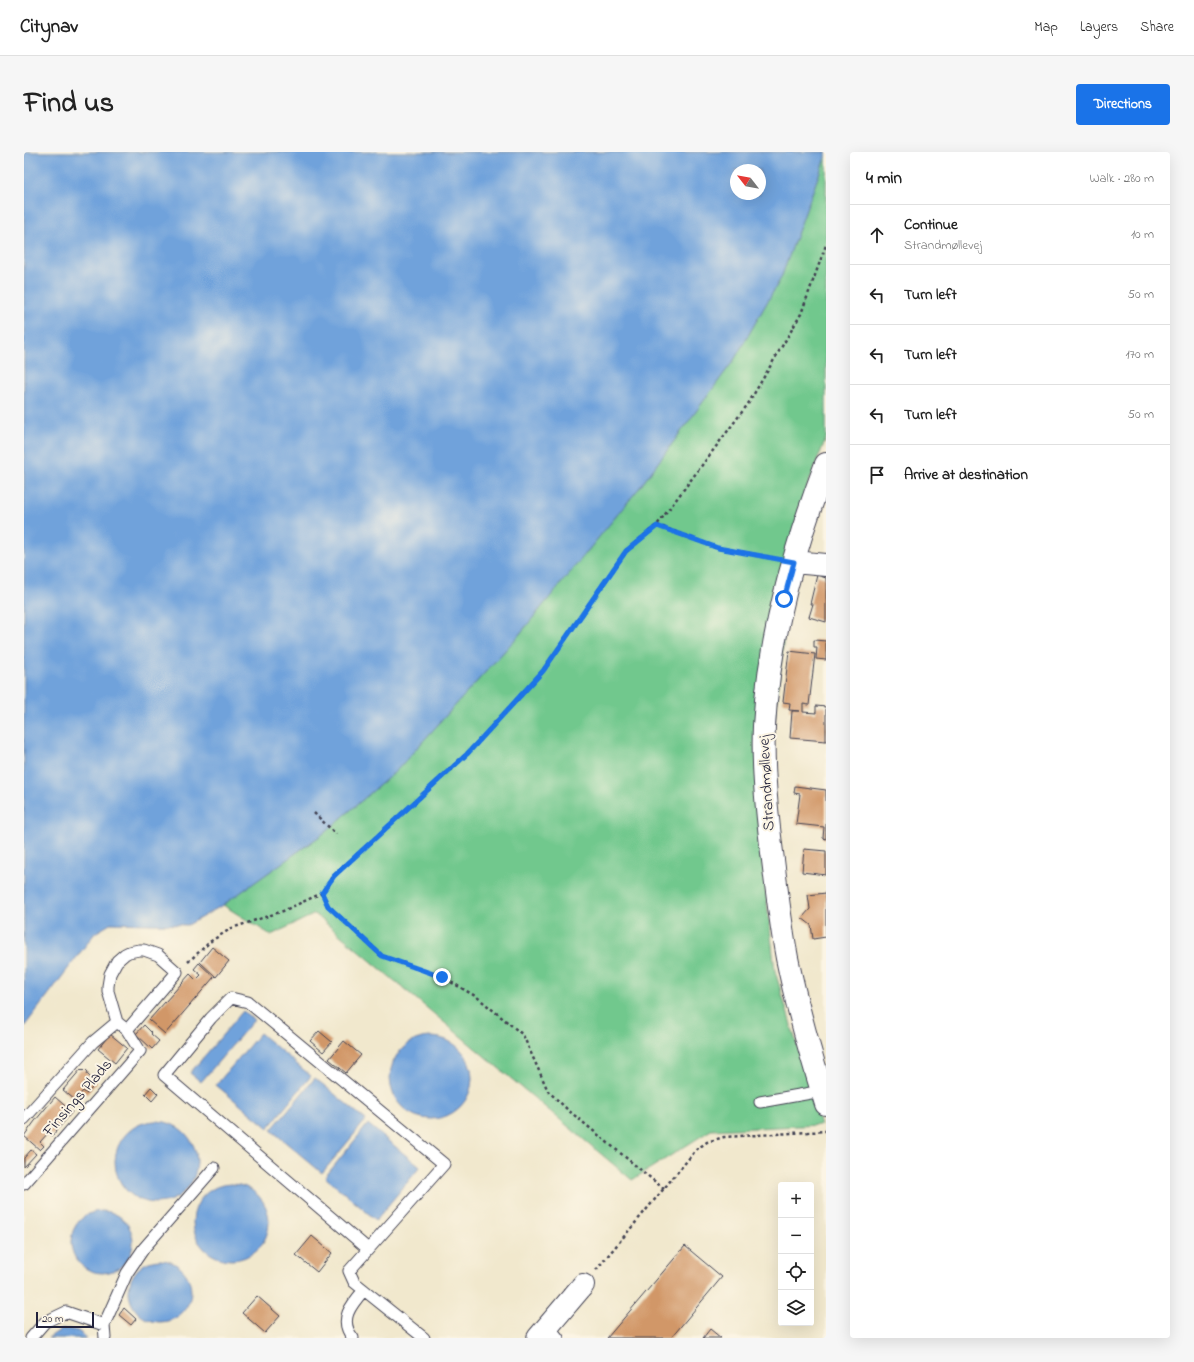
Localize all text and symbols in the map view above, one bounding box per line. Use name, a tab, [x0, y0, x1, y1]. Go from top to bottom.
text: Citynav	[20, 14, 78, 41]
text: Map	[1034, 17, 1058, 38]
text: Layers	[1080, 17, 1118, 38]
text: Share	[1140, 17, 1174, 38]
text: Find us	[24, 84, 114, 125]
button: Directions	[1076, 84, 1170, 125]
north arrow	[730, 164, 766, 200]
text: 4 min	[866, 166, 902, 191]
text: Walk · 280 m	[1089, 169, 1154, 188]
text: Continue	[904, 214, 958, 236]
icon: ahead	[866, 224, 888, 246]
text: 10 m	[1131, 225, 1154, 244]
text: Strandmøllevej	[904, 236, 982, 255]
icon: left	[866, 284, 888, 306]
text: Turn left	[904, 284, 957, 306]
text: 50 m	[1128, 285, 1154, 304]
icon: left	[866, 344, 888, 366]
text: Turn left	[904, 344, 957, 366]
text: 170 m	[1126, 345, 1154, 364]
icon: left	[866, 404, 888, 426]
text: Turn left	[904, 404, 957, 426]
text: 50 m	[1128, 405, 1154, 424]
icon: arrive	[866, 464, 888, 486]
text: Arrive at destination	[904, 464, 1028, 486]
route start	[775, 590, 793, 608]
street label: Strandmøllevej	[752, 734, 781, 832]
route end	[433, 968, 451, 986]
street label: Finsings Plads	[37, 1054, 119, 1143]
map controls	[778, 1182, 814, 1326]
button: +	[778, 1182, 814, 1218]
button: −	[778, 1218, 814, 1254]
button: locate	[778, 1254, 814, 1290]
button: layers	[778, 1290, 814, 1326]
scale bar	[36, 1310, 94, 1329]
text: 20 m	[42, 1311, 64, 1327]

